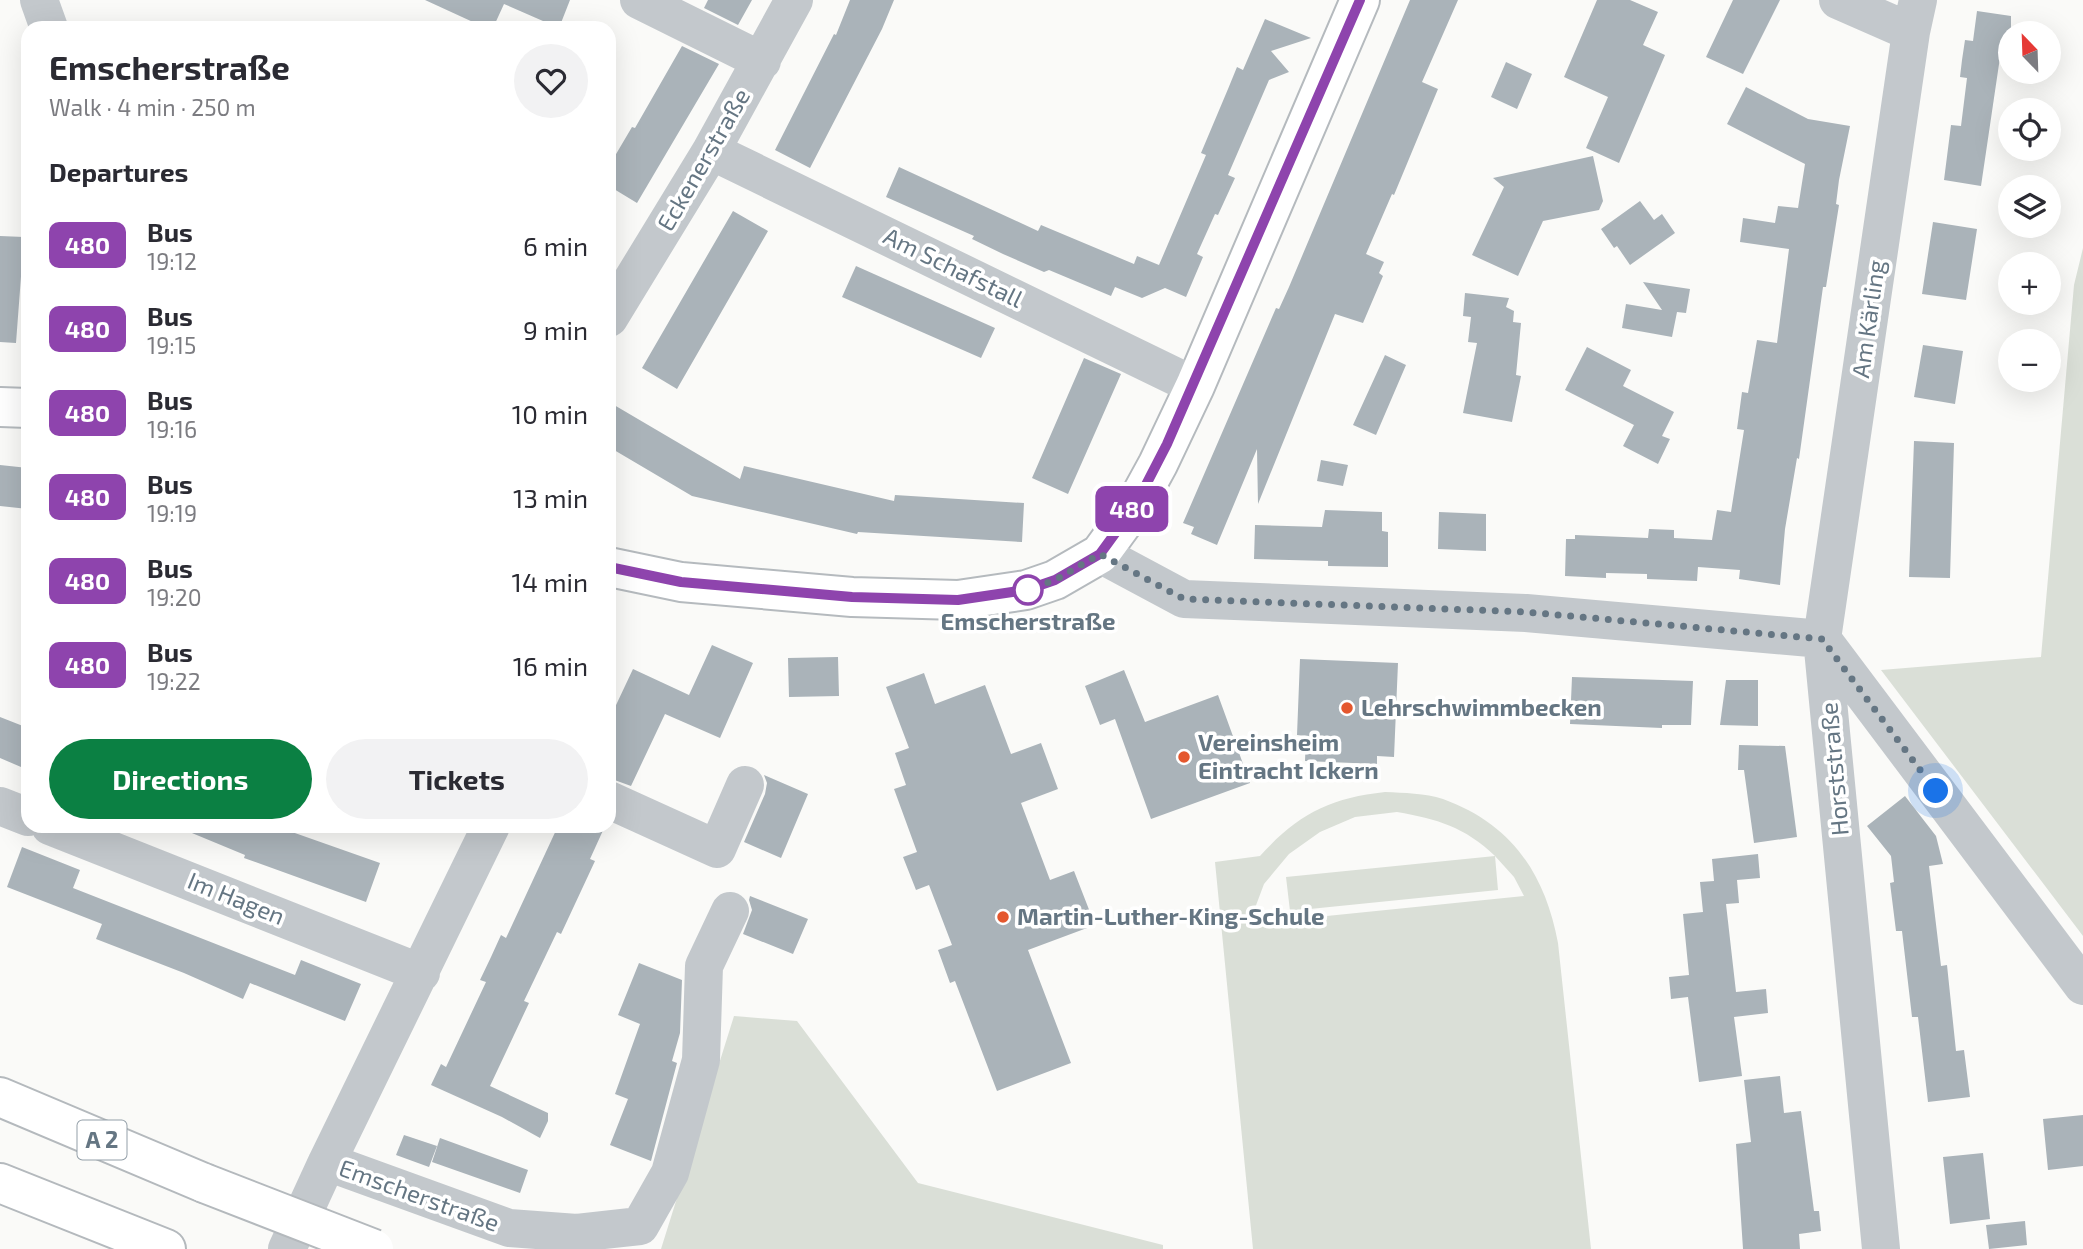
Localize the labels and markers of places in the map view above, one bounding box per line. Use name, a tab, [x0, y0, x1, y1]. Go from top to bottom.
marker: Emscherstraße	[1013, 575, 1043, 605]
place label: Emscherstraße	[940, 606, 1116, 635]
place label: Lehrschwimmbecken	[1361, 692, 1602, 721]
marker: Lehrschwimmbecken	[1339, 700, 1355, 716]
place label: Vereinsheim Eintracht Ickern	[1198, 727, 1379, 784]
marker: Vereinsheim Eintracht Ickern	[1176, 749, 1192, 765]
place label: Martin-Luther-King-Schule	[1017, 901, 1325, 930]
marker: Martin-Luther-King-Schule	[995, 909, 1011, 925]

